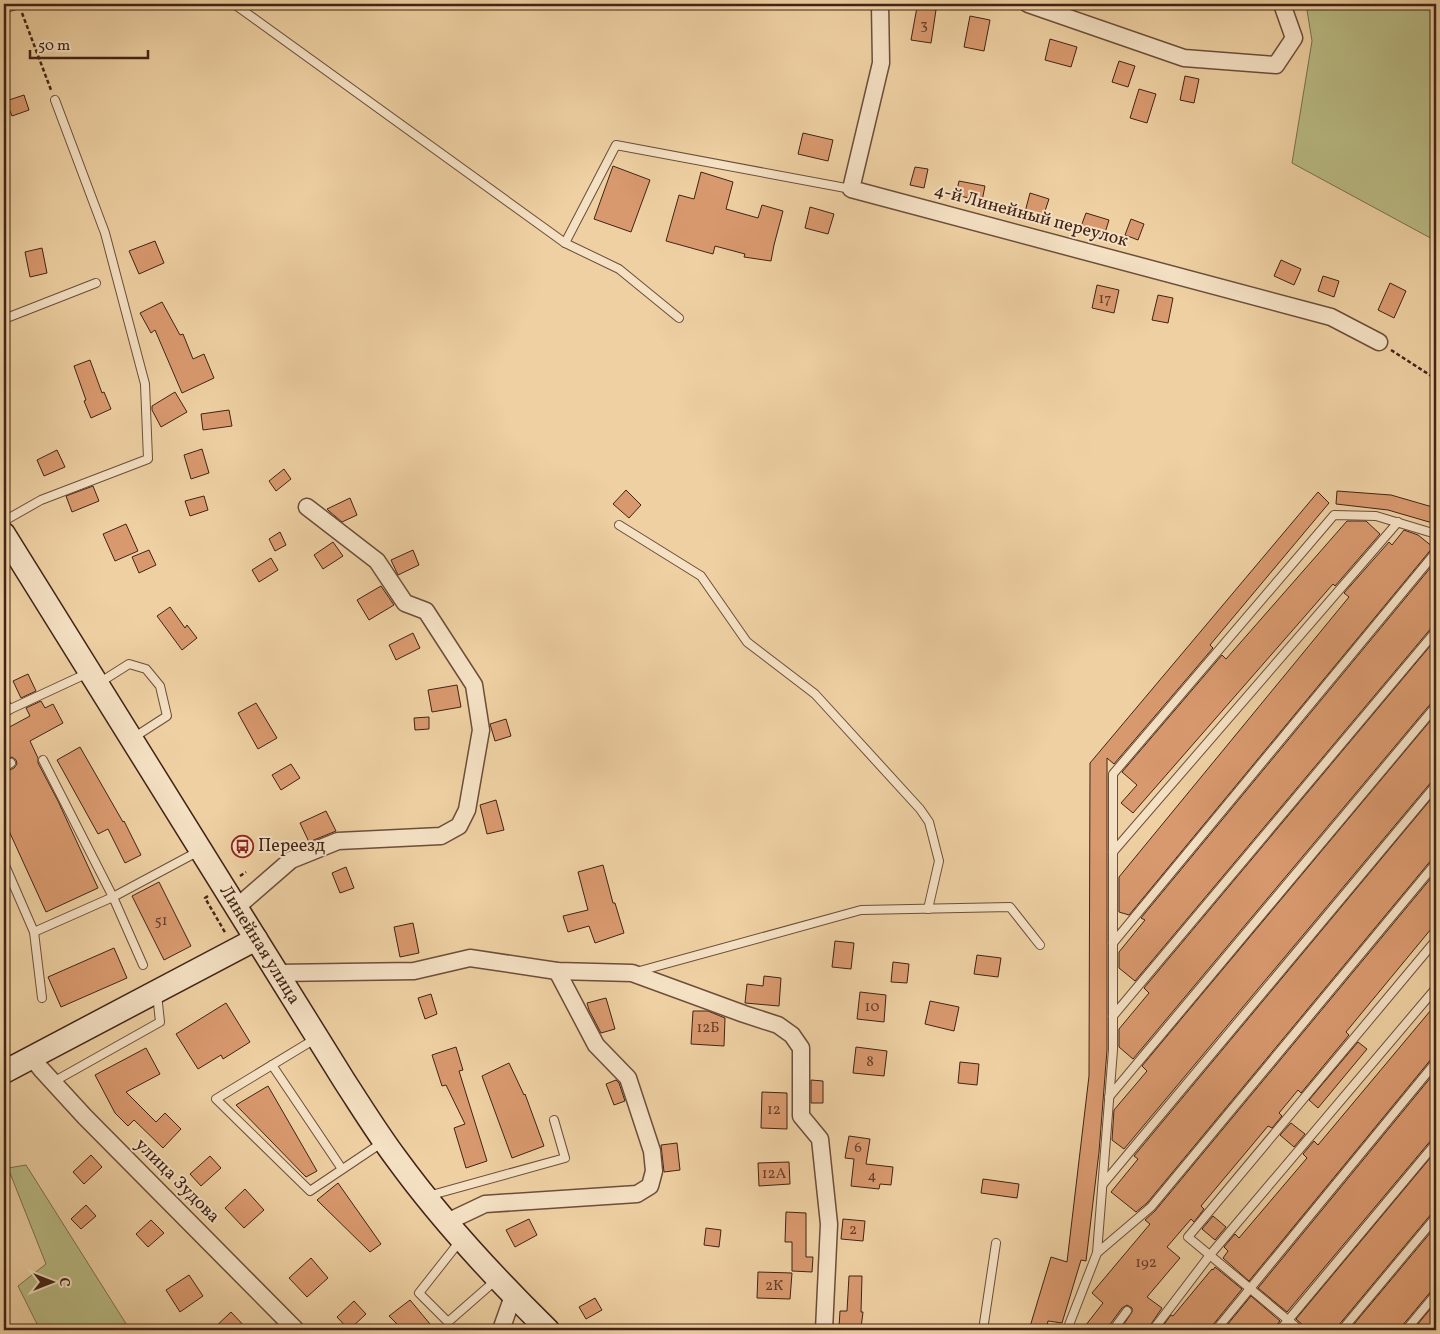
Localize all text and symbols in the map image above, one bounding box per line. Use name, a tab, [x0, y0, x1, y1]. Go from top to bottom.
house number: 3	[920, 15, 928, 36]
scale bar	[30, 28, 148, 60]
text: 50 m	[38, 36, 70, 57]
street label: 4-й Линейный переулок	[931, 178, 1131, 254]
house number: 17	[1098, 289, 1112, 310]
bus stop icon: Переезд	[230, 834, 254, 858]
place label: Переезд	[258, 834, 325, 859]
street label: Линейная улица	[213, 881, 306, 1009]
house number: 51	[154, 911, 168, 932]
house number: 10	[865, 997, 879, 1018]
house number: 12Б	[696, 1018, 720, 1039]
house number: 8	[866, 1052, 874, 1073]
house number: 12	[767, 1100, 781, 1121]
street label: улица Зудова	[129, 1133, 225, 1229]
house number: 6	[854, 1138, 862, 1159]
house number: 12А	[762, 1164, 787, 1185]
house number: 4	[868, 1166, 877, 1187]
house number: 2	[849, 1220, 857, 1241]
house number: 192	[1135, 1253, 1157, 1274]
north arrow	[28, 1256, 78, 1306]
house number: 2К	[765, 1276, 783, 1297]
text: С	[54, 1277, 73, 1287]

